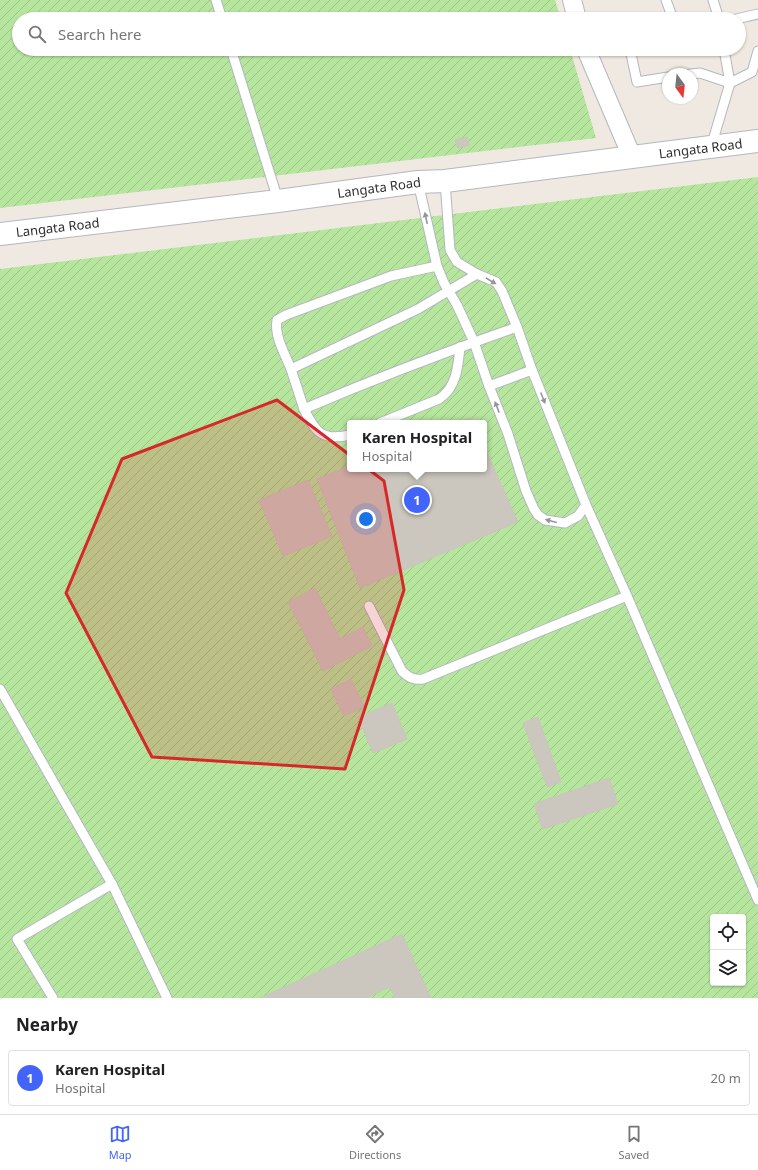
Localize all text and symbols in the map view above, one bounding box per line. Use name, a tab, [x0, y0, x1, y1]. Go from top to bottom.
search box	[12, 12, 746, 56]
icon: search	[26, 23, 48, 45]
text: Search here	[58, 24, 141, 44]
north arrow	[662, 68, 698, 104]
street label: Langata Road	[658, 134, 744, 163]
street label: Langata Road	[336, 173, 422, 202]
one-way arrow	[422, 211, 428, 224]
street label: Langata Road	[15, 213, 100, 241]
one-way arrow	[485, 277, 497, 284]
one-way arrow	[541, 392, 547, 404]
one-way arrow	[494, 401, 500, 413]
popup	[347, 420, 487, 472]
text: Karen Hospital	[362, 427, 472, 447]
text: Hospital	[362, 447, 412, 465]
pin: 1	[404, 485, 430, 515]
your location	[356, 509, 376, 529]
one-way arrow	[545, 518, 557, 524]
map controls	[710, 914, 746, 986]
button: locate	[710, 914, 746, 950]
button: layers	[710, 950, 746, 986]
text: Nearby	[16, 1013, 78, 1036]
text: Karen Hospital	[55, 1059, 165, 1079]
text: 1	[26, 1069, 34, 1087]
text: 20 m	[711, 1069, 741, 1087]
text: Hospital	[55, 1079, 105, 1097]
tab: Map	[109, 1123, 132, 1162]
tab: Directions	[349, 1123, 401, 1162]
tab: Saved	[619, 1123, 649, 1162]

